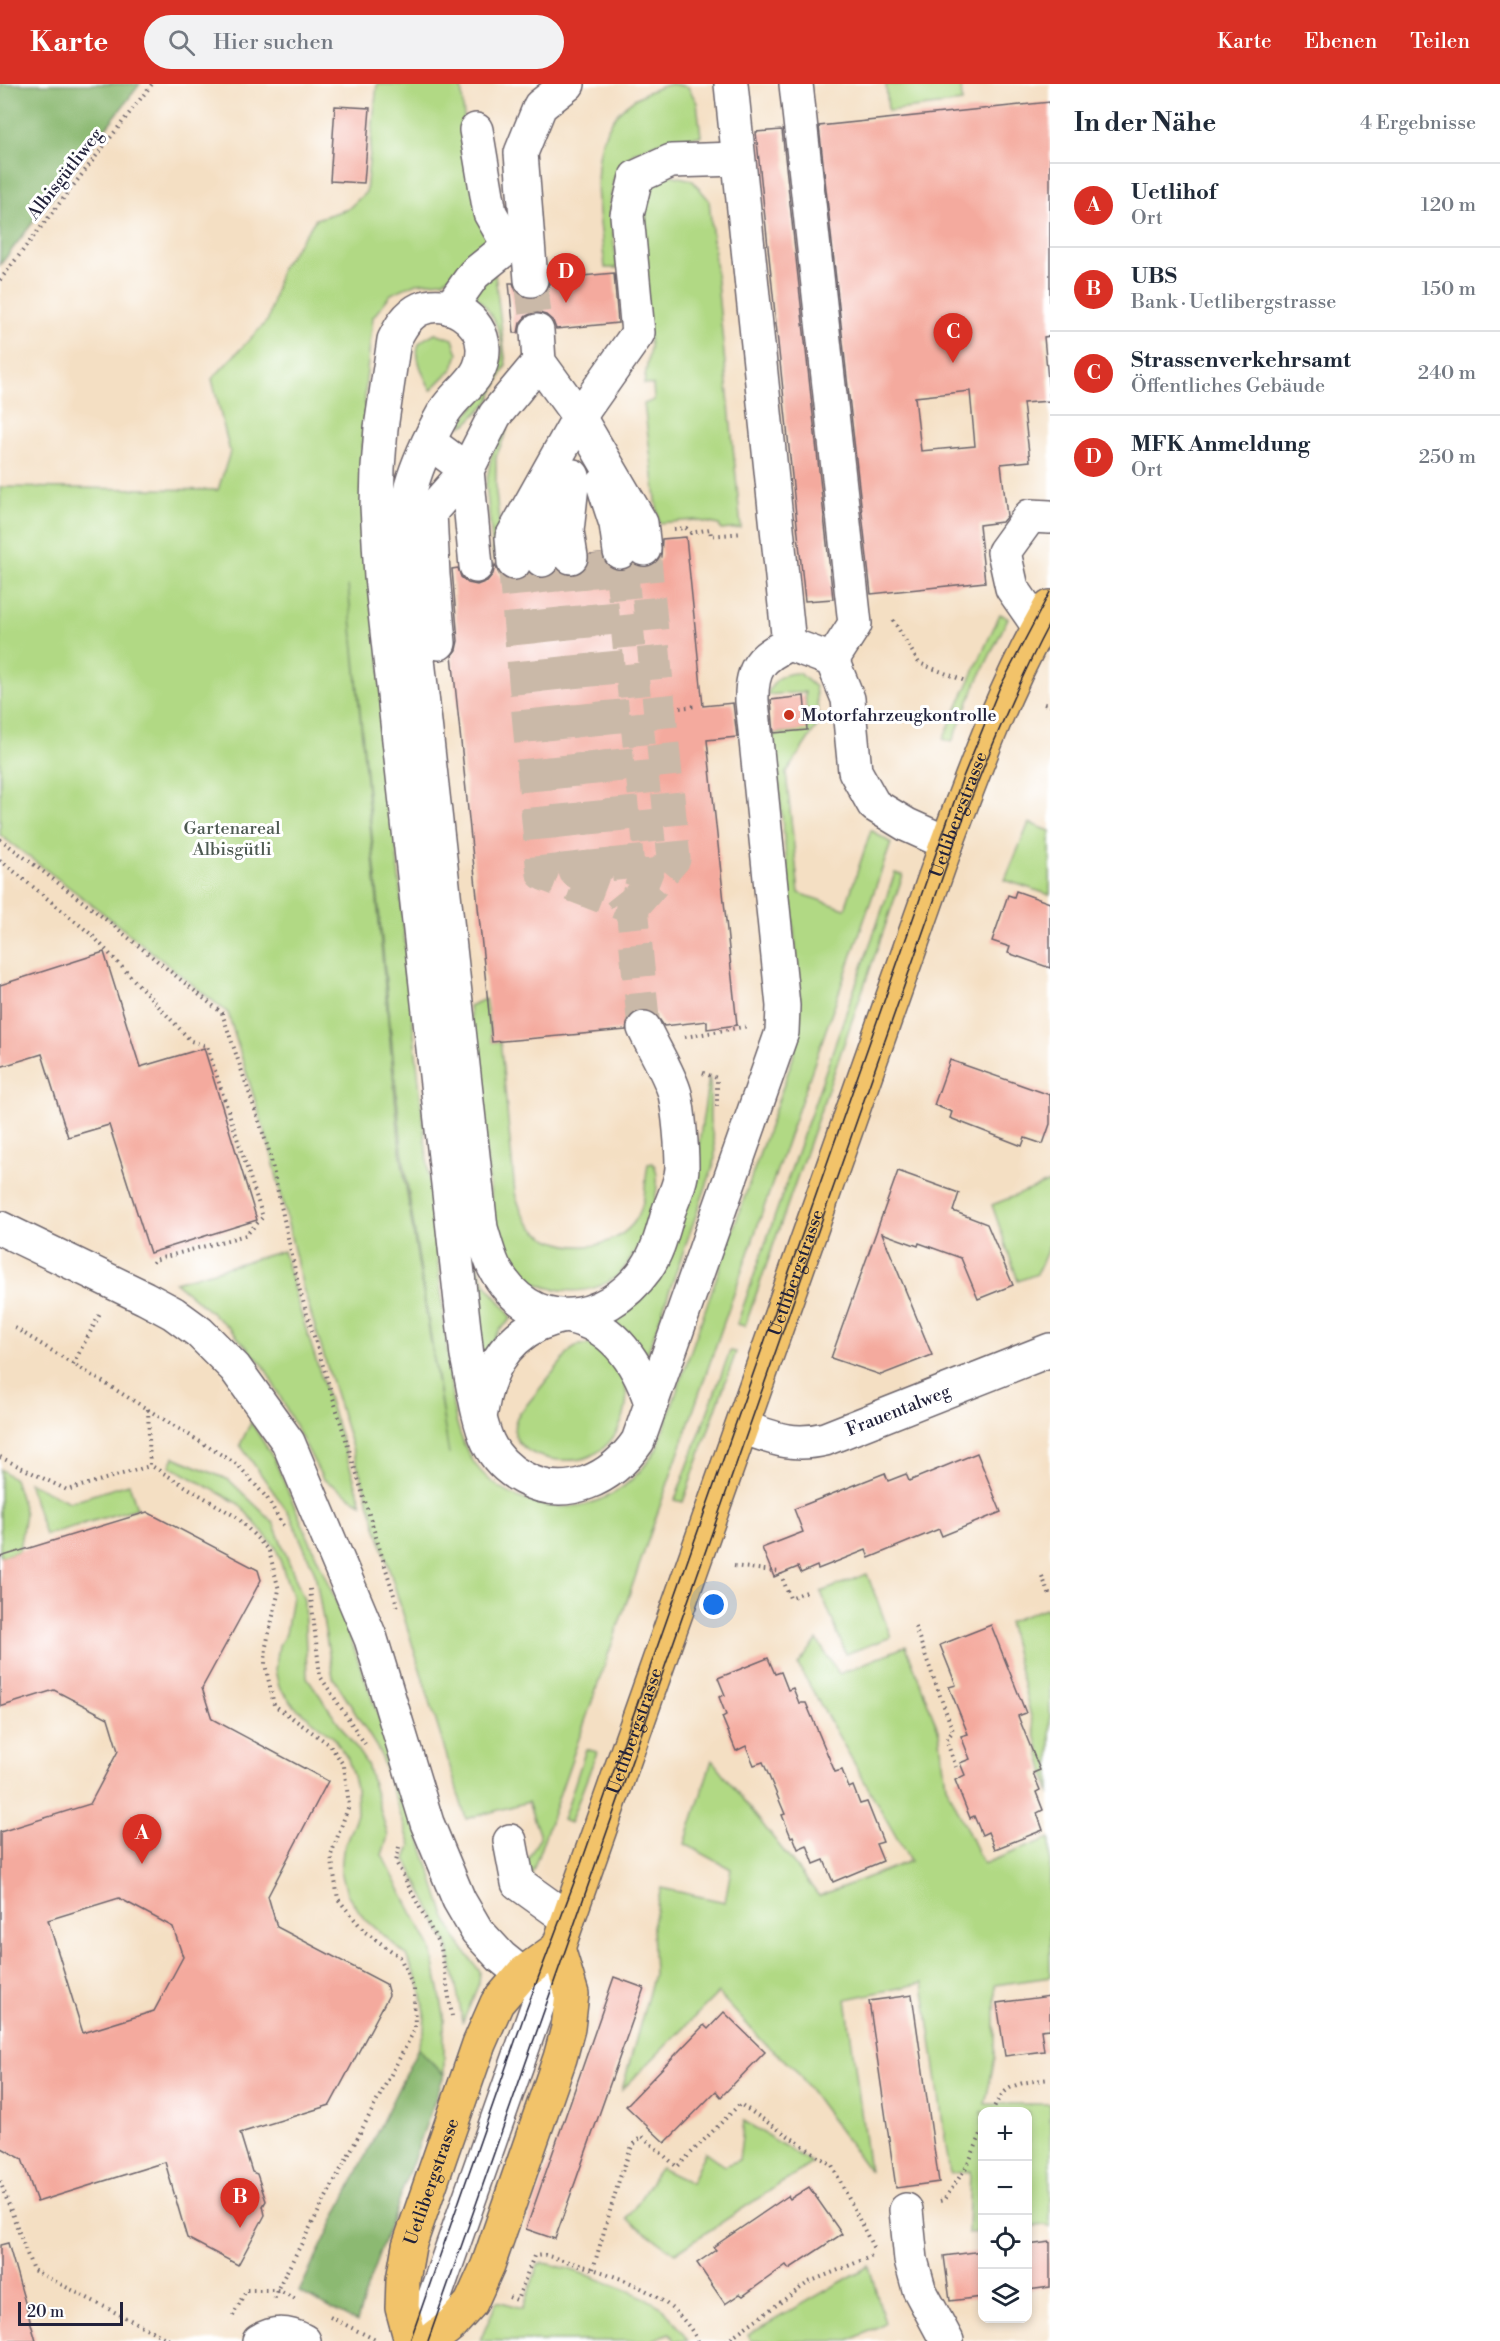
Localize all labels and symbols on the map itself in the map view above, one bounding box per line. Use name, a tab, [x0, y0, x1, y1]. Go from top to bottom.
street label: Albisgütliweg	[21, 123, 108, 225]
pin: D	[546, 254, 586, 303]
pin: C	[934, 314, 972, 363]
place label: Motorfahrzeugkontrolle	[801, 704, 997, 727]
marker: Motorfahrzeugkontrolle	[782, 708, 796, 722]
street label: Uetlibergstrasse	[924, 748, 992, 881]
park label: Gartenareal Albisgütli	[184, 817, 281, 861]
street label: Uetlibergstrasse	[763, 1206, 829, 1339]
street label: Frauentalweg	[842, 1379, 954, 1441]
your location	[699, 1590, 728, 1619]
street label: Uetlibergstrasse	[601, 1665, 667, 1797]
pin: A	[122, 1814, 162, 1864]
street label: Uetlibergstrasse	[399, 2115, 464, 2248]
pin: B	[220, 2178, 260, 2228]
scale bar	[18, 2299, 123, 2326]

